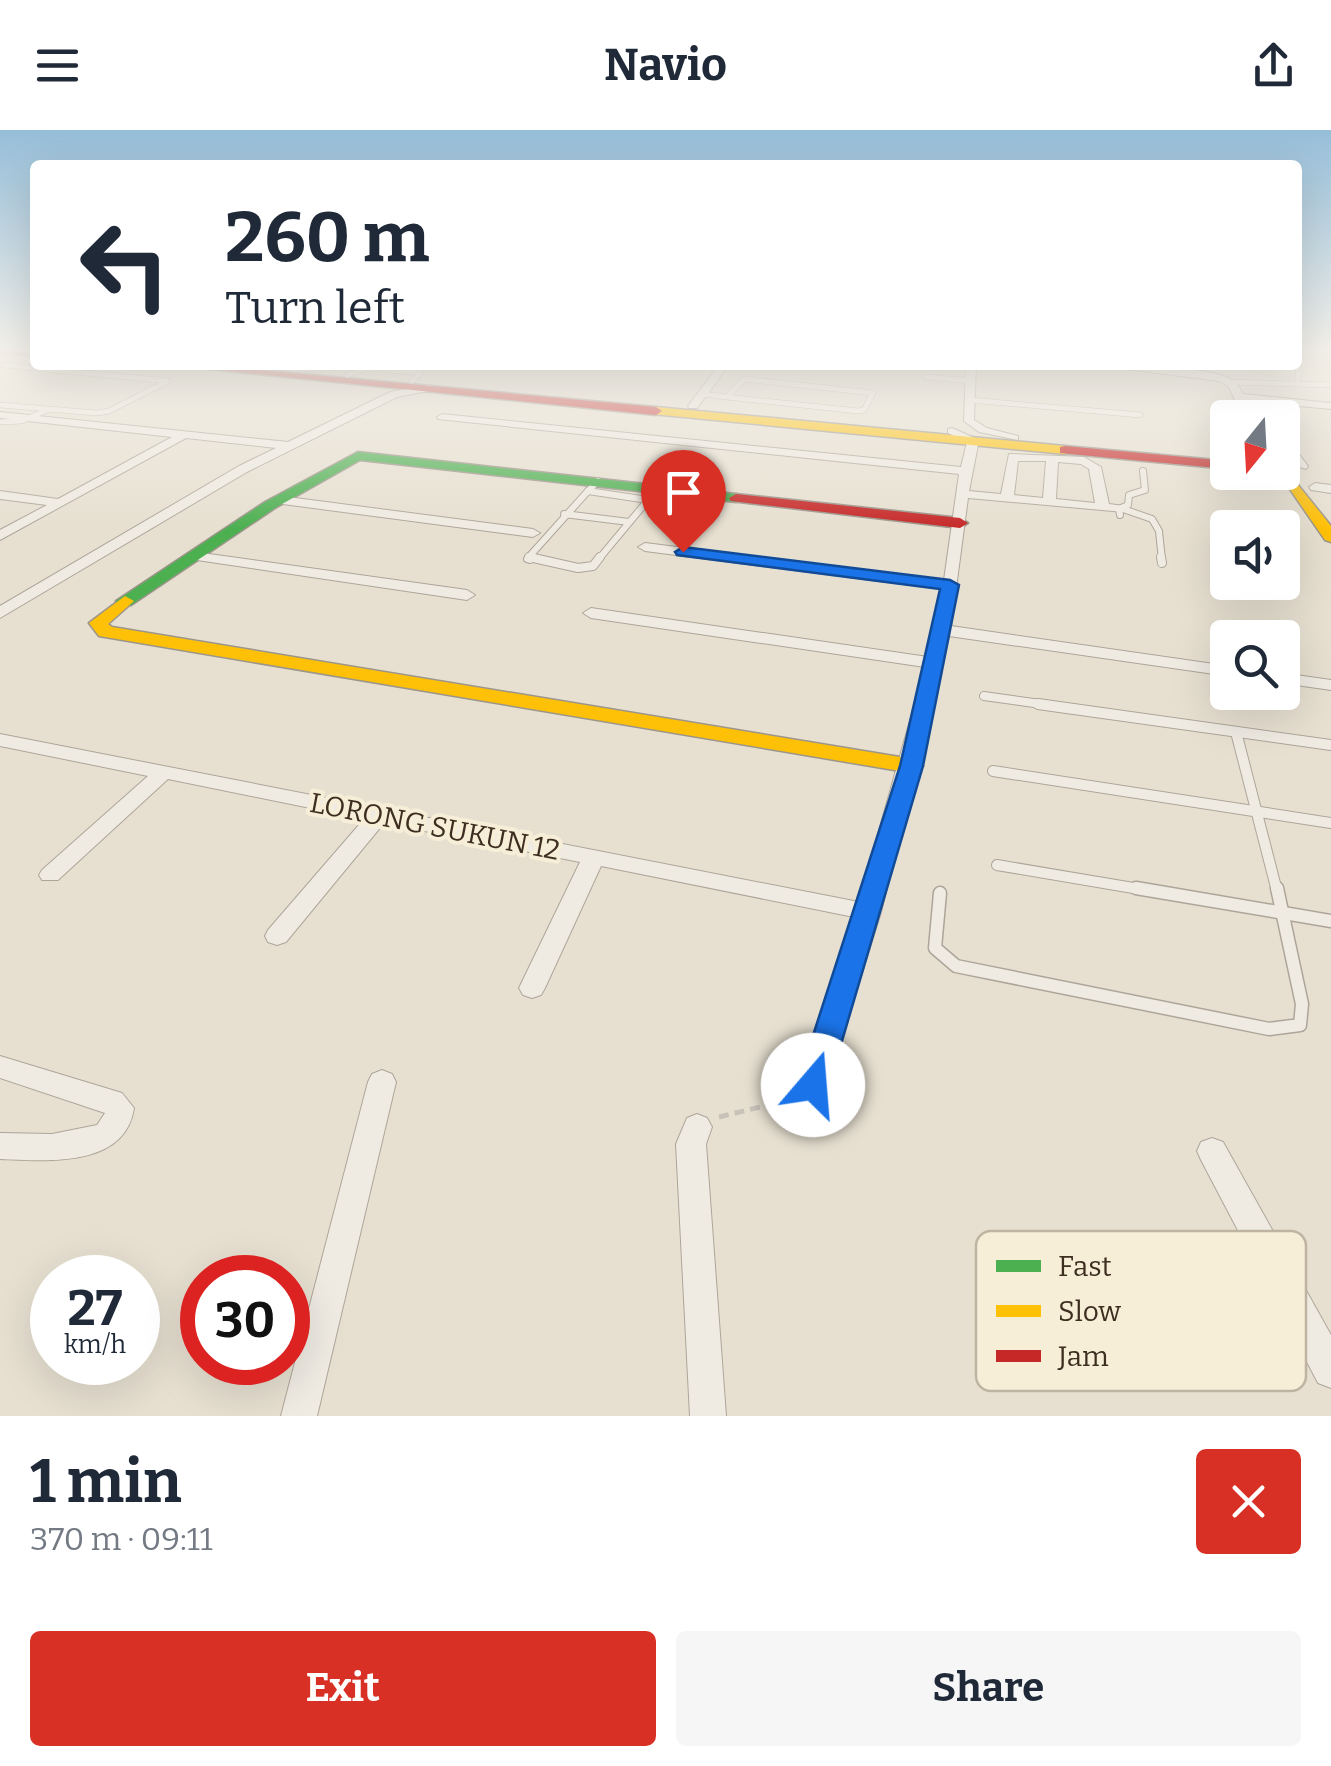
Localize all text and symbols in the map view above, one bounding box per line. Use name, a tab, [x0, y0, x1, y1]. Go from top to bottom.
icon: menu	[30, 38, 85, 93]
text: Navio	[604, 38, 727, 92]
icon: share	[1246, 38, 1301, 93]
text: 260 m	[225, 196, 430, 280]
icon: left	[60, 200, 190, 330]
text: Turn left	[225, 281, 405, 335]
north arrow	[1210, 400, 1300, 490]
map controls	[1210, 400, 1300, 710]
pin	[641, 450, 726, 553]
icon: arrive	[656, 465, 711, 520]
button: sound	[1210, 510, 1300, 600]
button: search	[1210, 620, 1300, 710]
street label: LORONG SUKUN 12	[307, 786, 563, 867]
position arrow	[761, 1033, 865, 1137]
legend	[976, 1231, 1306, 1391]
text: Fast	[1058, 1250, 1112, 1283]
speed limit sign: 30	[180, 1255, 310, 1385]
text: 27	[68, 1278, 122, 1338]
text: Slow	[1058, 1295, 1121, 1328]
text: km/h	[64, 1330, 126, 1360]
text: Jam	[1057, 1340, 1109, 1373]
text: 1 min	[30, 1446, 182, 1518]
button: close	[1196, 1449, 1301, 1554]
text: 370 m · 09:11	[30, 1520, 213, 1558]
button: Exit	[30, 1631, 656, 1746]
button: Share	[676, 1631, 1301, 1746]

